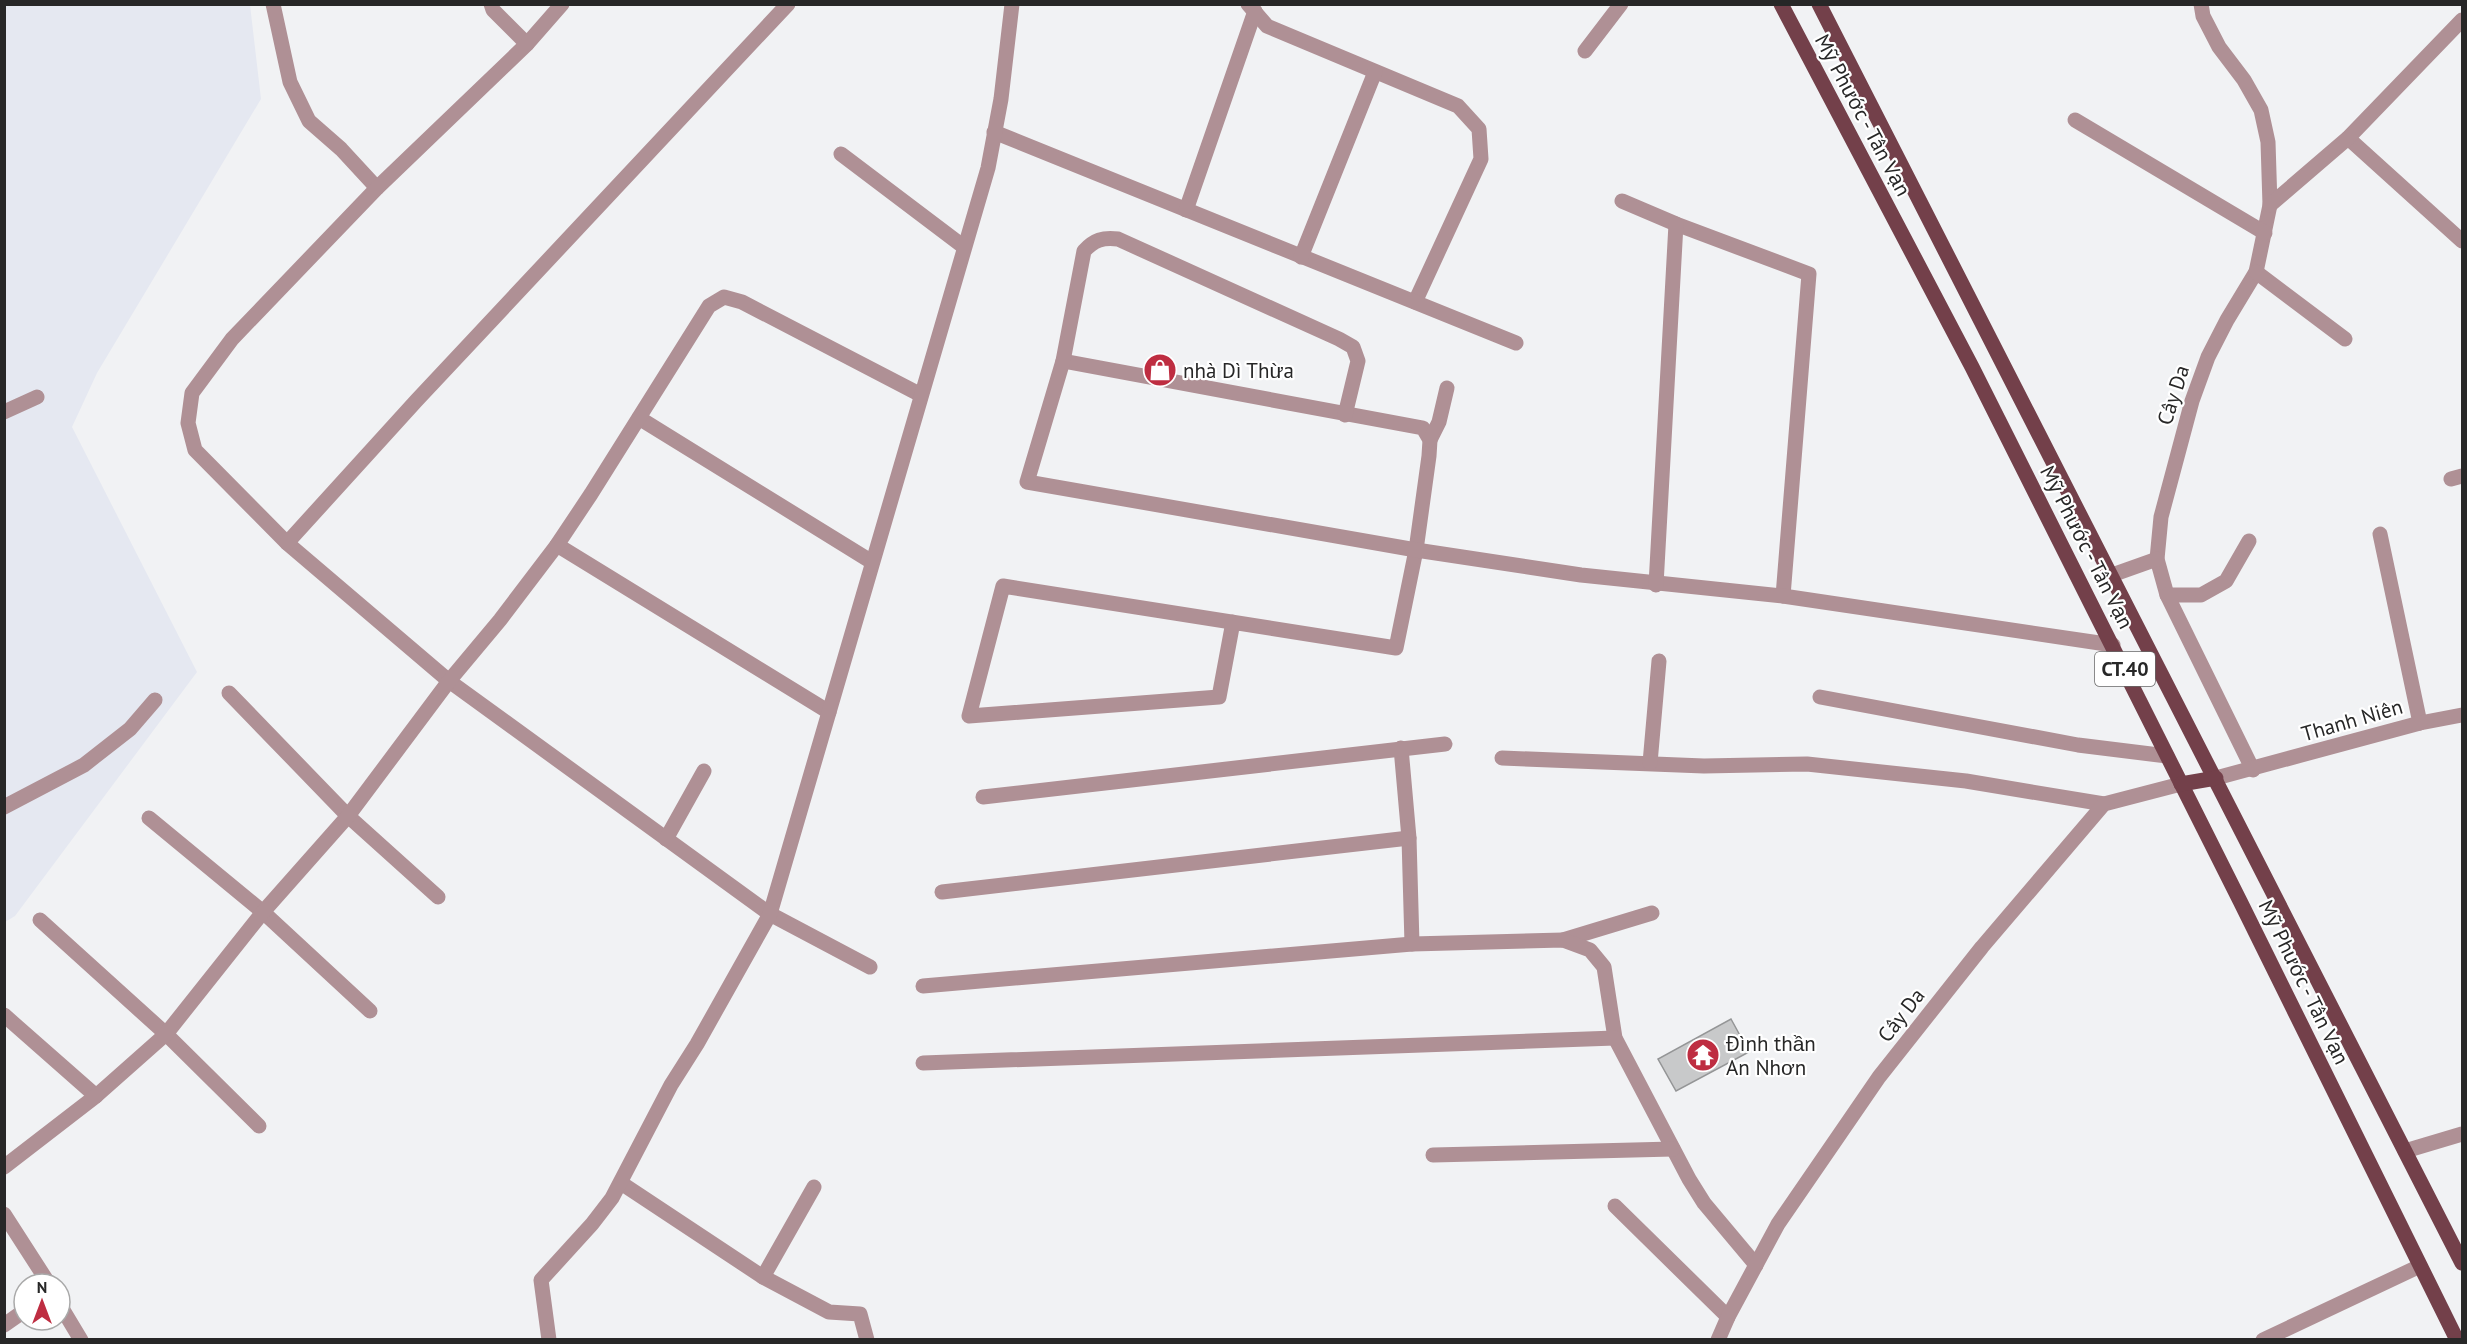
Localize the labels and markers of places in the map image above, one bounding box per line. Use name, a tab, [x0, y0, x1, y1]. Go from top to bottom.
shop icon: nhà Dì Thừa	[1142, 352, 1178, 388]
place label: nhà Dì Thừa	[1183, 357, 1294, 384]
place label: Đình thần An Nhơn	[1725, 1030, 1816, 1081]
temple icon: Đình thần An Nhơn	[1685, 1037, 1721, 1073]

